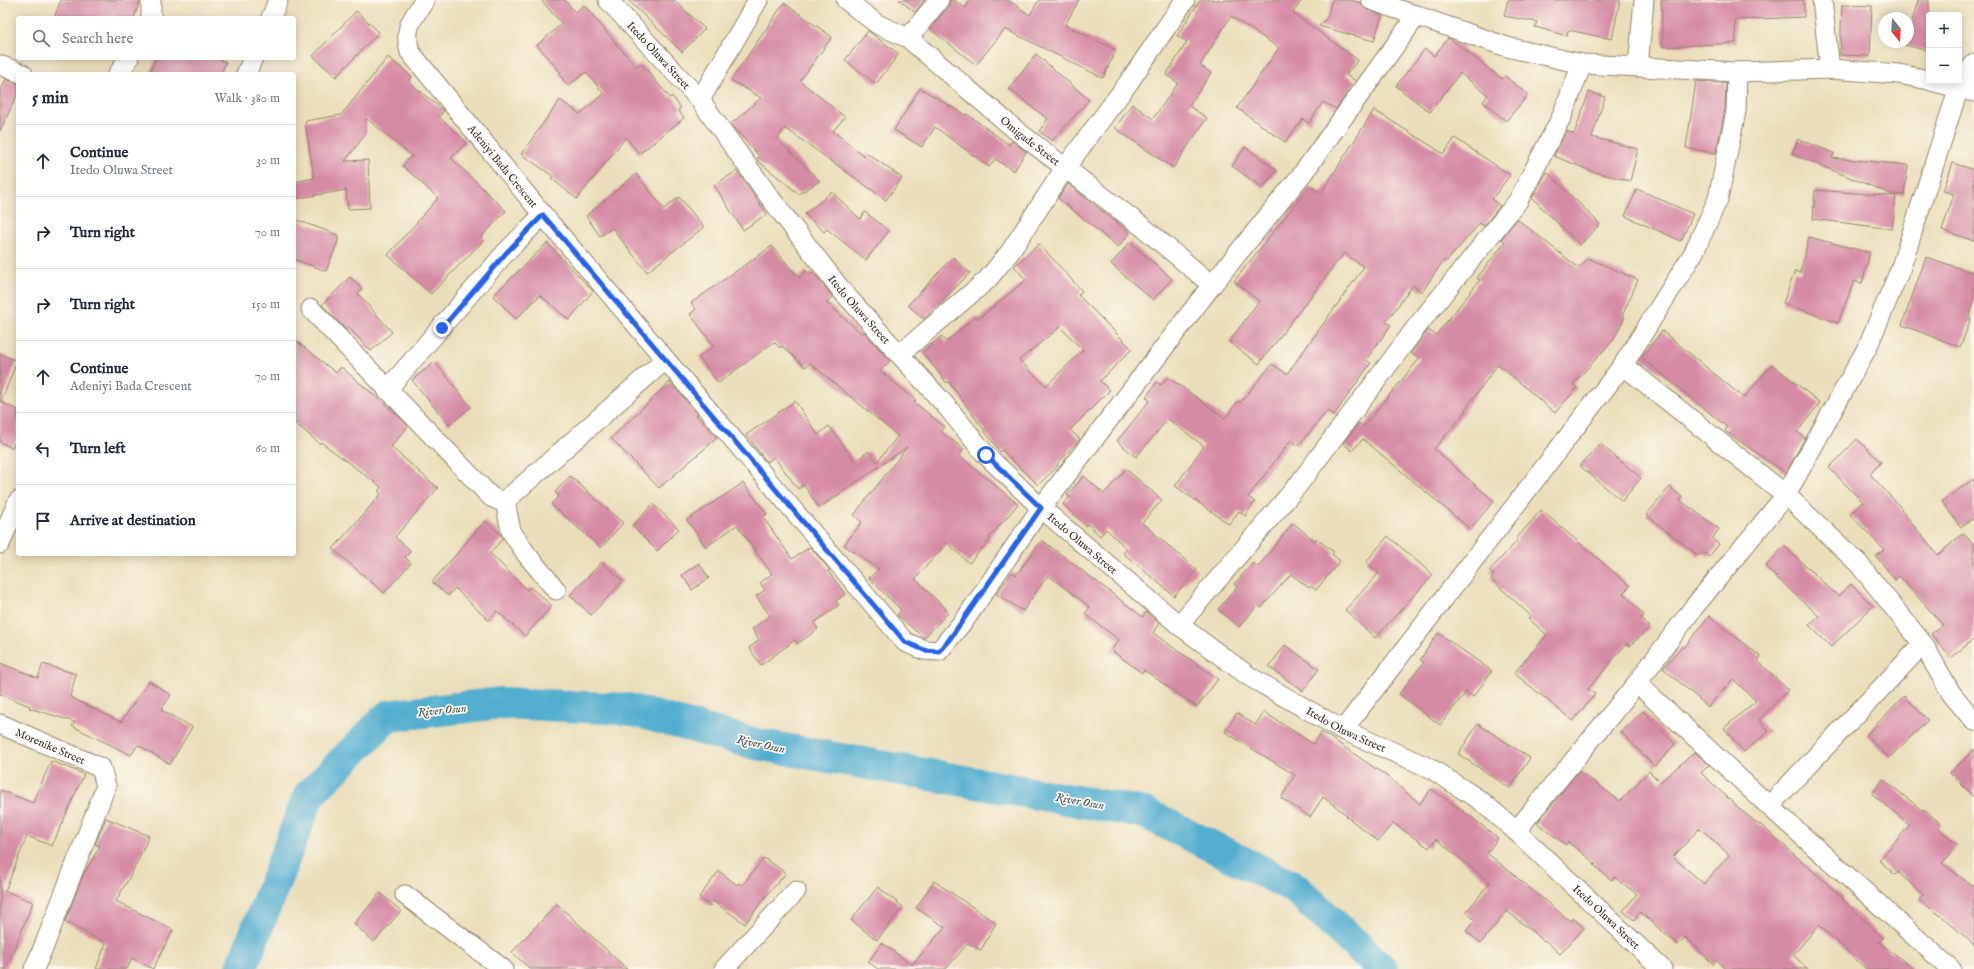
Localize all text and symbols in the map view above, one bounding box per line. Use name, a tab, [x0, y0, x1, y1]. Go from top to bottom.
north arrow	[1878, 12, 1914, 48]
map controls	[1926, 12, 1962, 84]
button: +	[1926, 12, 1962, 48]
search box	[16, 16, 296, 60]
street label: Itedo Oluwa Street	[623, 19, 693, 93]
icon: search	[30, 27, 52, 49]
text: Search here	[62, 29, 133, 48]
button: −	[1926, 48, 1962, 84]
text: 5 min	[32, 88, 69, 109]
text: Walk · 380 m	[215, 90, 280, 107]
street label: Omigade Street	[997, 114, 1063, 169]
street label: Adeniyi Bada Crescent	[464, 121, 540, 211]
text: Continue	[70, 143, 128, 162]
icon: ahead	[32, 150, 54, 172]
text: 30 m	[256, 152, 280, 169]
text: Itedo Oluwa Street	[70, 162, 173, 179]
icon: right	[32, 222, 54, 244]
text: Turn right	[70, 223, 135, 242]
text: 70 m	[255, 224, 280, 241]
street label: Itedo Oluwa Street	[824, 273, 893, 347]
icon: right	[32, 294, 54, 316]
text: Turn right	[70, 295, 135, 314]
text: 150 m	[251, 296, 280, 313]
route end	[433, 319, 451, 337]
text: Continue	[70, 359, 128, 378]
icon: ahead	[32, 366, 54, 388]
text: 70 m	[255, 368, 280, 385]
text: Adeniyi Bada Crescent	[70, 378, 192, 395]
icon: left	[32, 438, 54, 460]
text: Turn left	[70, 439, 126, 458]
text: 60 m	[255, 440, 280, 457]
route start	[977, 446, 995, 464]
icon: arrive	[32, 510, 54, 532]
street label: Itedo Oluwa Street	[1044, 510, 1120, 578]
text: Arrive at destination	[70, 511, 196, 530]
water label: River Osun	[417, 700, 468, 721]
street label: Itedo Oluwa Street	[1303, 704, 1388, 756]
street label: Morenike Street	[13, 726, 87, 768]
water label: River Osun	[735, 732, 787, 757]
water label: River Osun	[1054, 790, 1106, 813]
street label: Itedo Oluwa Street	[1569, 882, 1643, 953]

